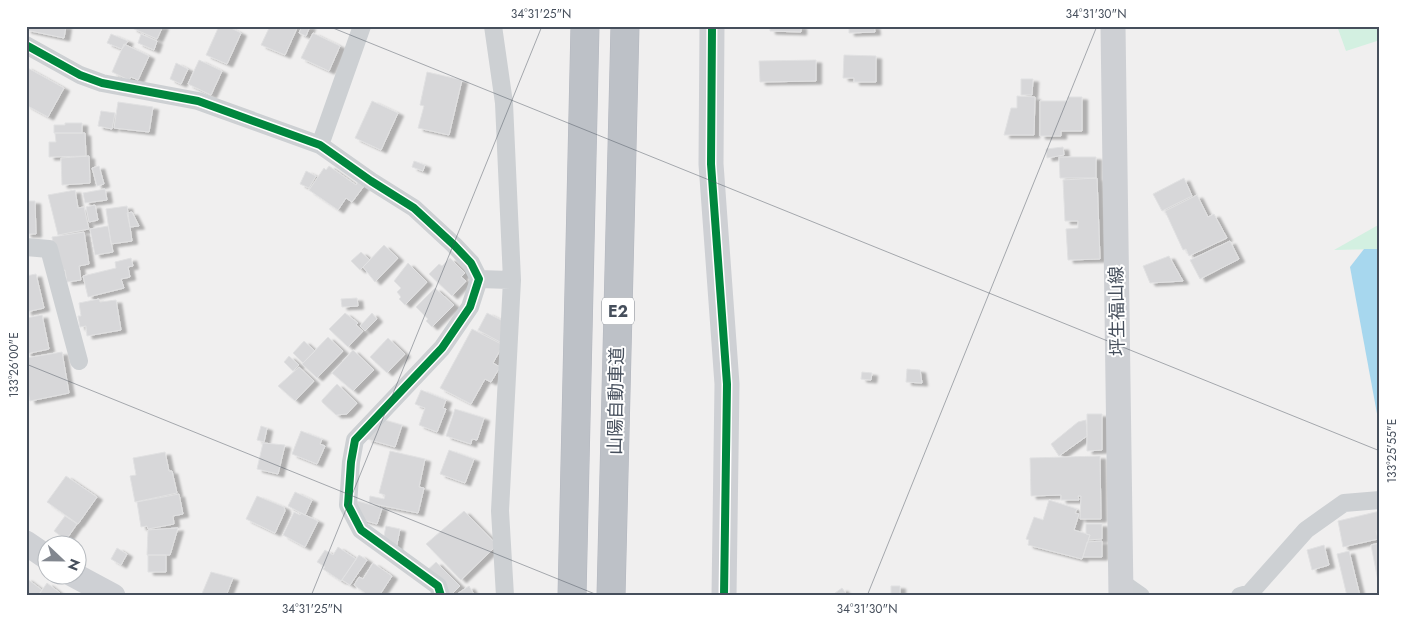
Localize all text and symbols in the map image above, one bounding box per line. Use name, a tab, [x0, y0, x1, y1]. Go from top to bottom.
text: 34°31'25"N	[511, 5, 571, 23]
text: 34°31'30"N	[1066, 5, 1126, 23]
street label: 坪生福山線	[1103, 266, 1131, 356]
road number: E2	[602, 298, 634, 324]
text: 133°26'00"E	[5, 332, 23, 398]
street label: 山陽自動車道	[602, 347, 630, 455]
text: 133°25'55"E	[1383, 419, 1401, 483]
north arrow	[38, 534, 88, 584]
text: N	[63, 556, 85, 574]
text: 34°31'25"N	[282, 600, 342, 618]
text: 34°31'30"N	[837, 600, 897, 618]

